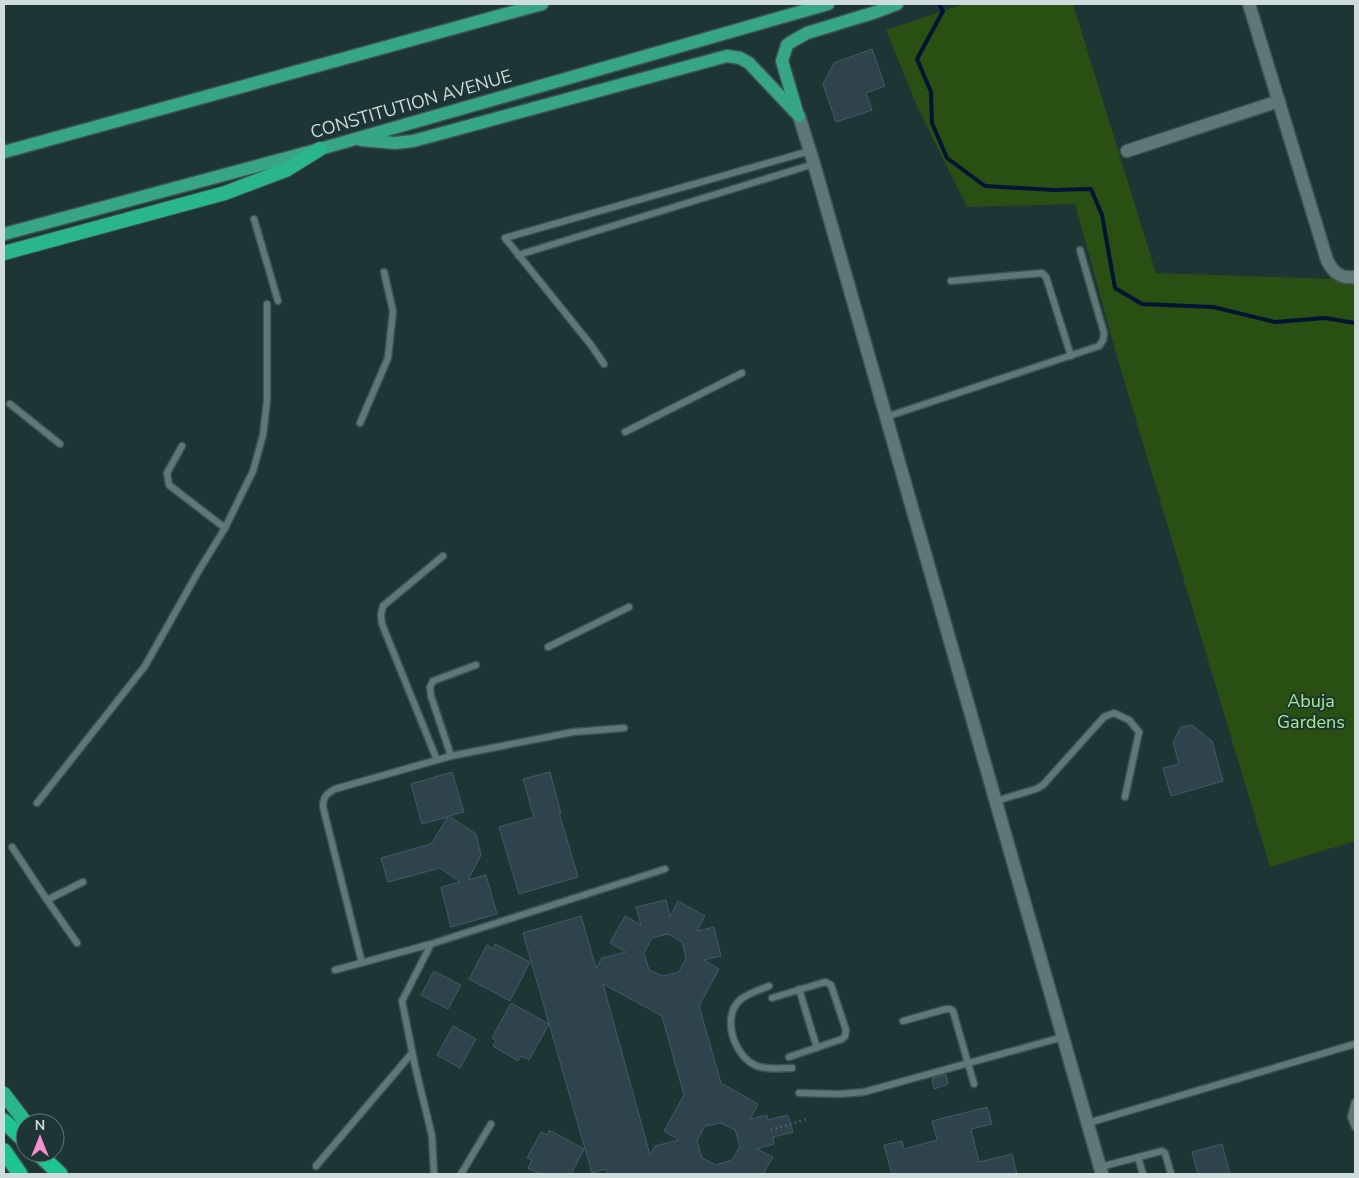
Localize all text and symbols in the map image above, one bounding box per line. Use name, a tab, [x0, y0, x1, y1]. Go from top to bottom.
street label: CONSTITUTION AVENUE	[308, 64, 514, 144]
park label: Abuja Gardens	[1277, 689, 1345, 734]
north arrow	[15, 1113, 65, 1163]
text: N	[35, 1116, 45, 1135]

